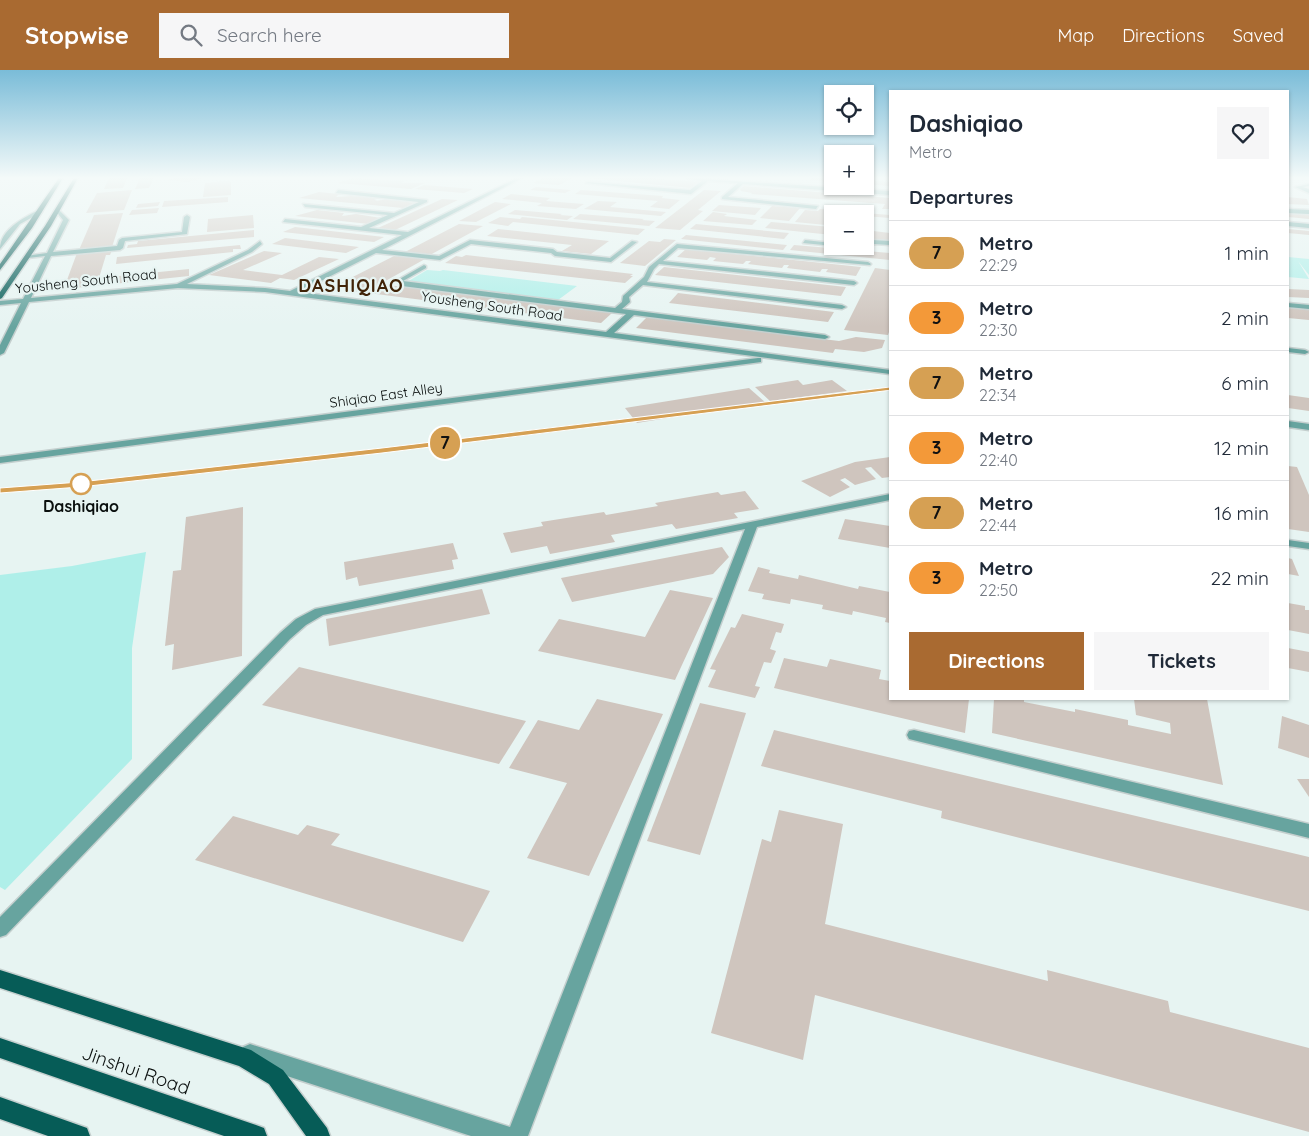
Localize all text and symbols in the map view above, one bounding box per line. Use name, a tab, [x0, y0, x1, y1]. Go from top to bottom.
search box	[159, 13, 509, 58]
text: Stopwise	[25, 20, 129, 50]
icon: search	[177, 21, 205, 49]
text: Search here	[217, 23, 322, 47]
text: Map	[1057, 24, 1094, 47]
text: Directions	[1122, 24, 1205, 47]
text: Saved	[1233, 24, 1284, 47]
map controls	[824, 85, 874, 255]
button: locate	[824, 85, 874, 135]
button: heart	[1217, 107, 1269, 159]
text: Dashiqiao	[909, 108, 1023, 138]
text: Metro	[909, 142, 952, 162]
button: +	[824, 145, 874, 195]
text: Departures	[909, 185, 1013, 209]
button: −	[824, 205, 874, 255]
text: Metro	[979, 231, 1033, 255]
text: 7	[932, 241, 941, 264]
text: 1 min	[1224, 241, 1269, 265]
text: 22:29	[979, 255, 1018, 275]
street label: Yousheng South Road	[14, 265, 158, 297]
district label: DASHIQIAO	[298, 274, 404, 297]
street label: Yousheng South Road	[420, 287, 564, 325]
text: Metro	[979, 296, 1033, 320]
text: 3	[932, 306, 941, 329]
text: 2 min	[1221, 306, 1269, 330]
text: 22:30	[979, 320, 1018, 340]
text: Metro	[979, 361, 1033, 385]
text: 7	[932, 371, 941, 394]
text: 6 min	[1221, 371, 1269, 395]
street label: Shiqiao East Alley	[328, 378, 444, 412]
text: 22:34	[979, 385, 1017, 405]
text: Metro	[979, 426, 1033, 450]
line badge: 7	[429, 427, 461, 459]
text: 7	[440, 431, 450, 454]
text: 3	[932, 436, 941, 459]
text: 12 min	[1214, 436, 1269, 460]
text: 22:40	[979, 450, 1018, 470]
marker: Dashiqiao	[70, 473, 92, 495]
text: Metro	[979, 491, 1033, 515]
place label: Dashiqiao	[43, 496, 119, 516]
text: 7	[932, 501, 941, 524]
text: 16 min	[1214, 501, 1269, 525]
text: 22:44	[979, 515, 1017, 535]
text: Metro	[979, 556, 1033, 580]
text: 3	[932, 566, 941, 589]
text: 22 min	[1210, 566, 1269, 590]
text: 22:50	[979, 580, 1018, 600]
button: Directions	[909, 632, 1084, 690]
button: Tickets	[1094, 632, 1269, 690]
street label: Jinshui Road	[79, 1040, 193, 1100]

